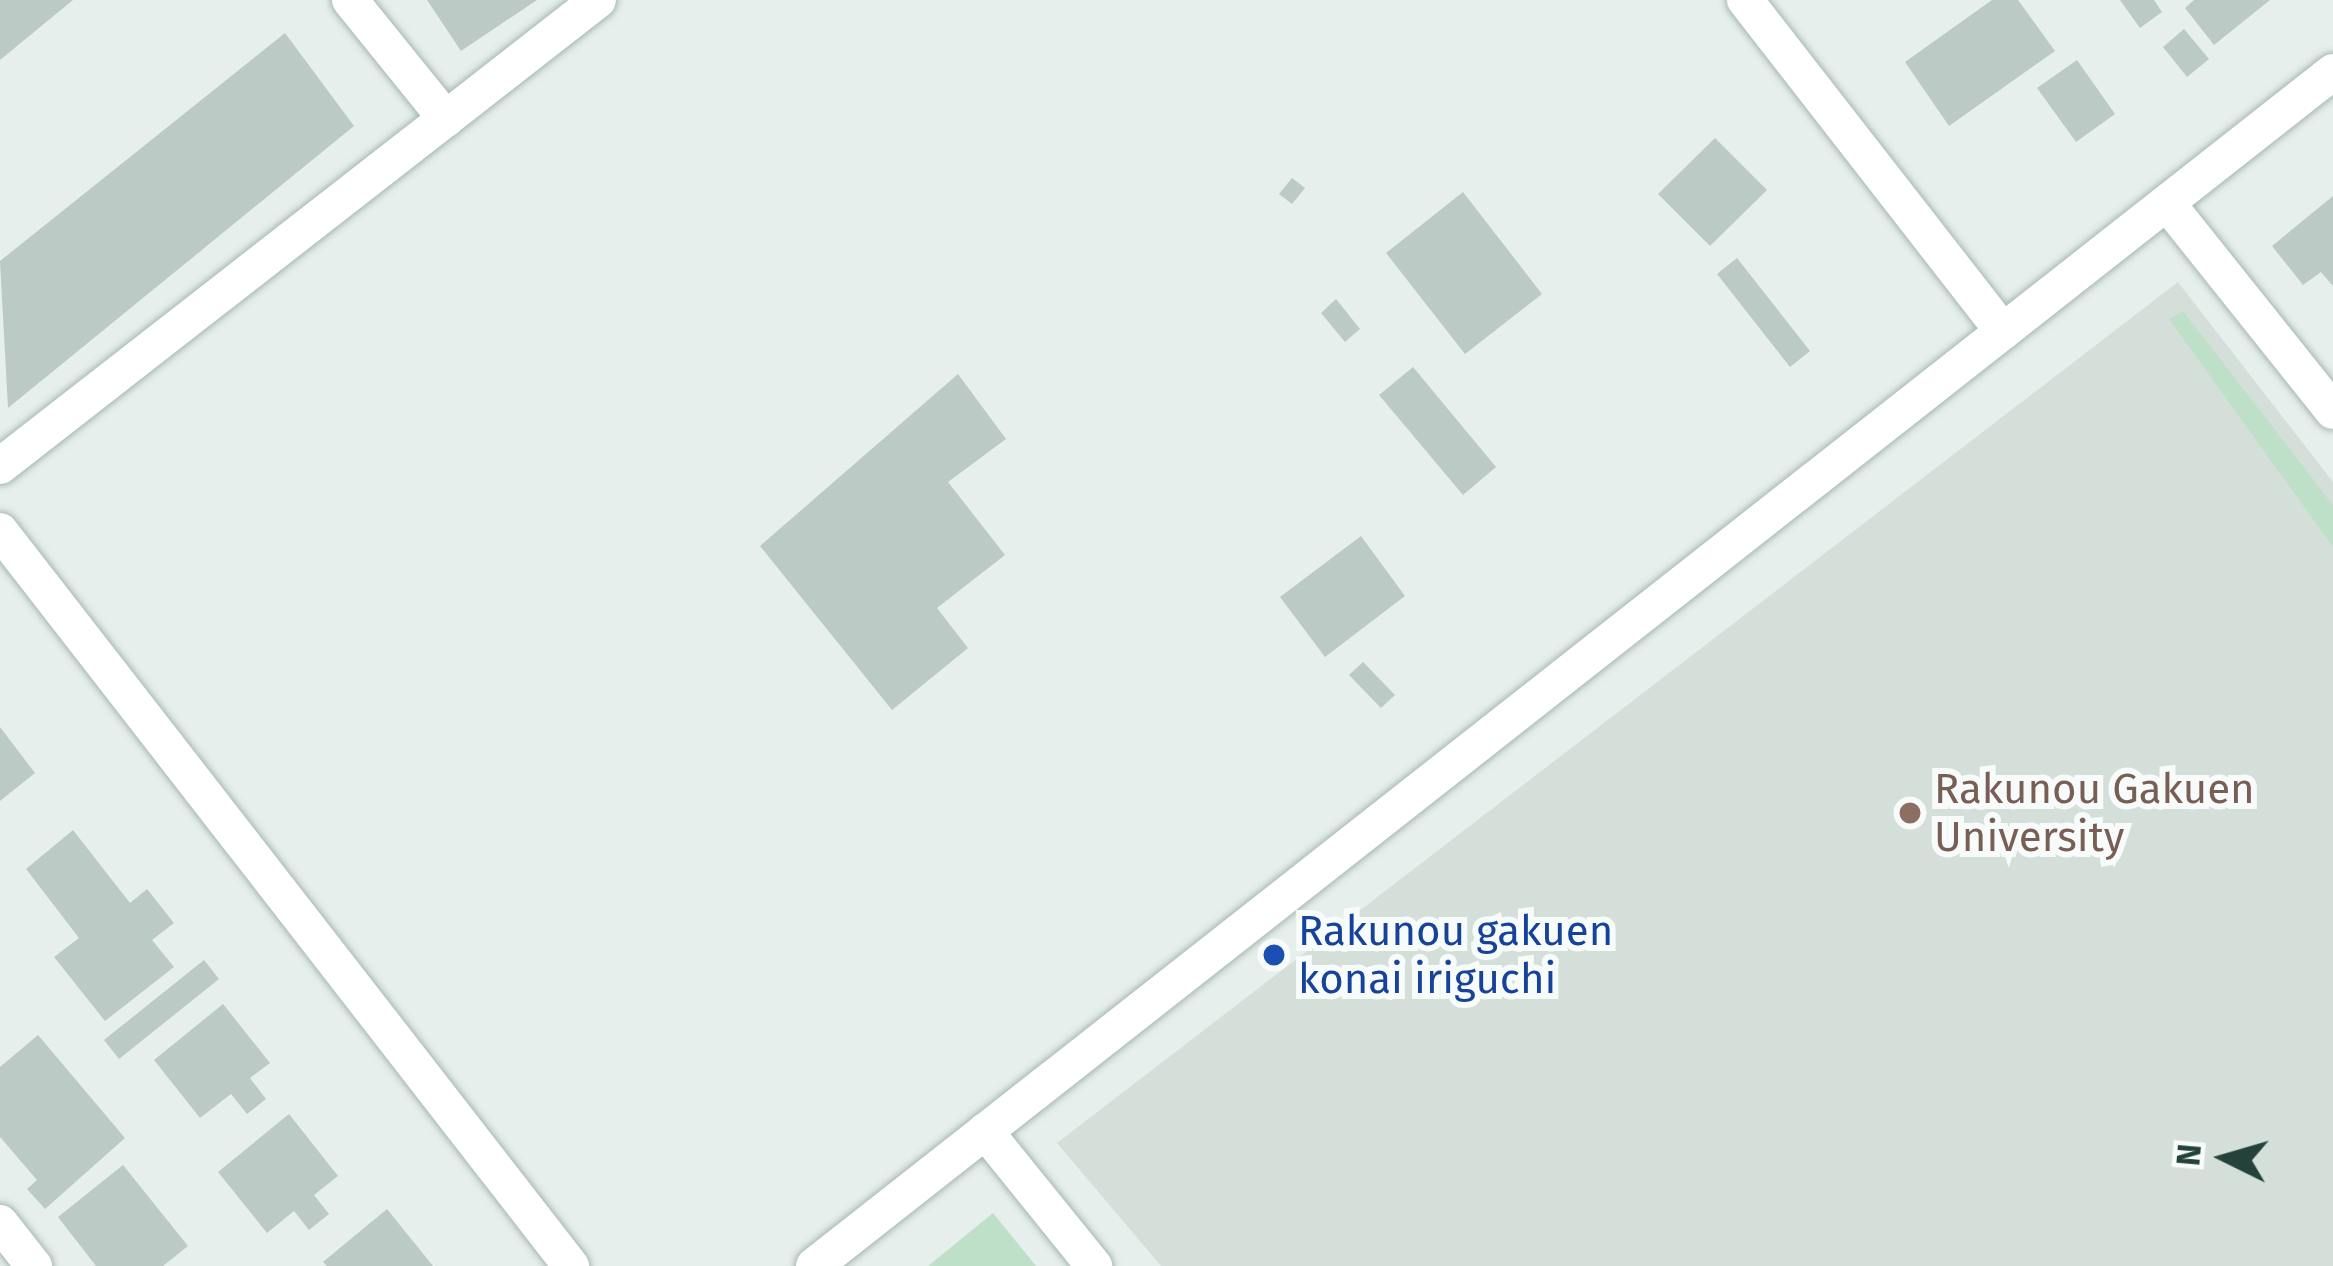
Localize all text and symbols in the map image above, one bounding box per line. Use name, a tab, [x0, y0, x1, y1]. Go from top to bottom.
place label: Rakunou Gakuen University	[1934, 764, 2255, 862]
marker: Rakunou Gakuen University	[1897, 800, 1923, 826]
place label: Rakunou gakuen konai iriguchi	[1298, 906, 1613, 1004]
marker: Rakunou gakuen konai iriguchi	[1261, 942, 1287, 968]
north arrow	[2165, 1098, 2285, 1218]
text: N	[2168, 1142, 2210, 1168]

